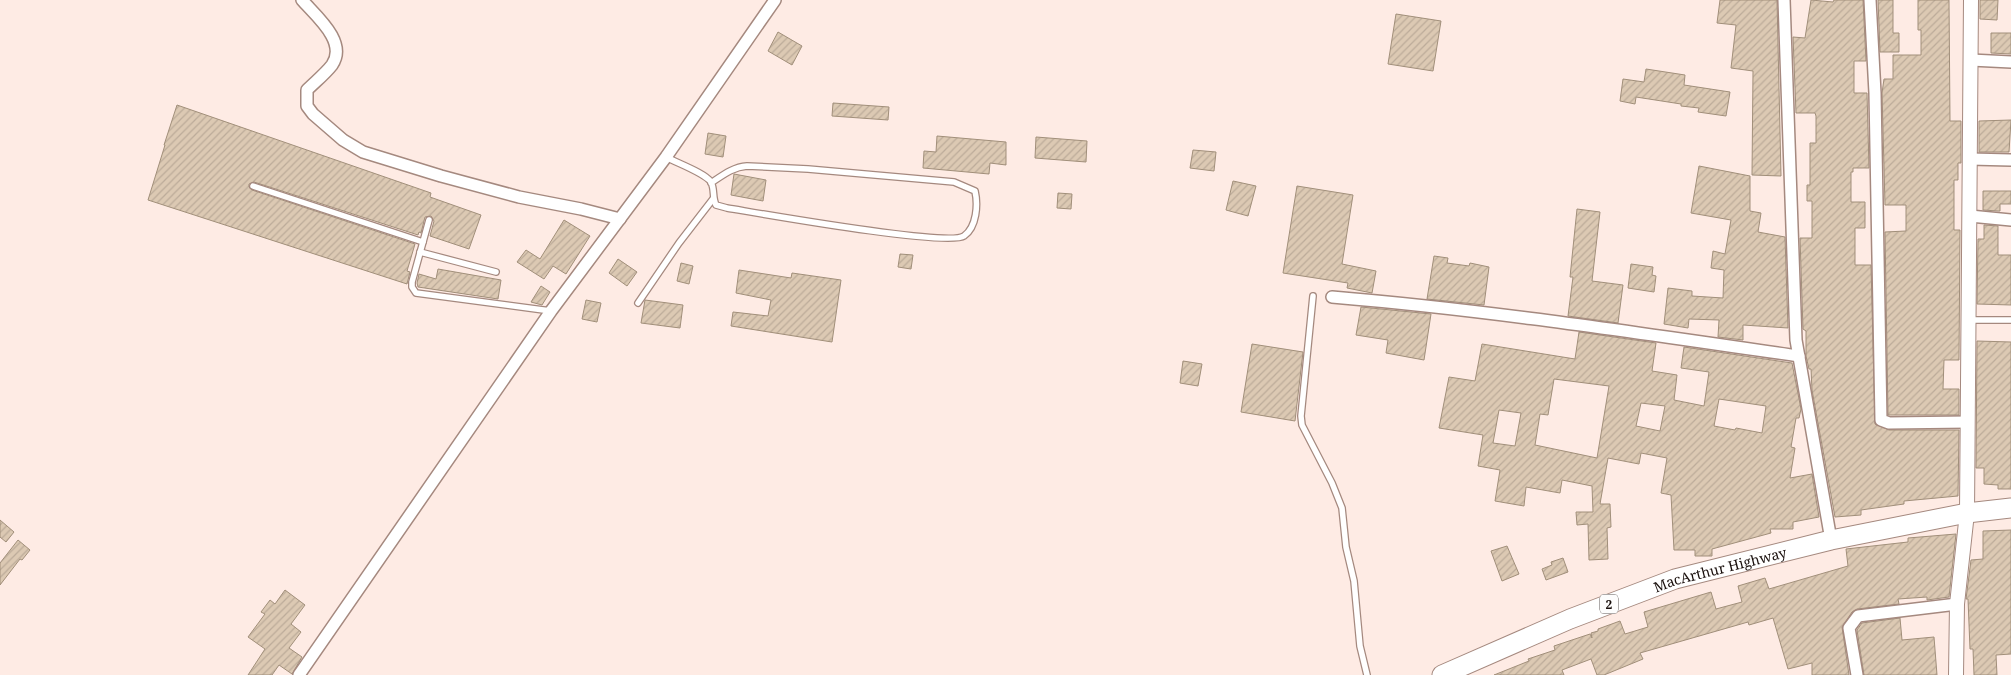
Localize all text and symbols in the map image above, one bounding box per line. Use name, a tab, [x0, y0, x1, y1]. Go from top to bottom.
street label: MacArthur Highway	[1651, 542, 1788, 596]
road number: 2	[1600, 594, 1618, 614]

